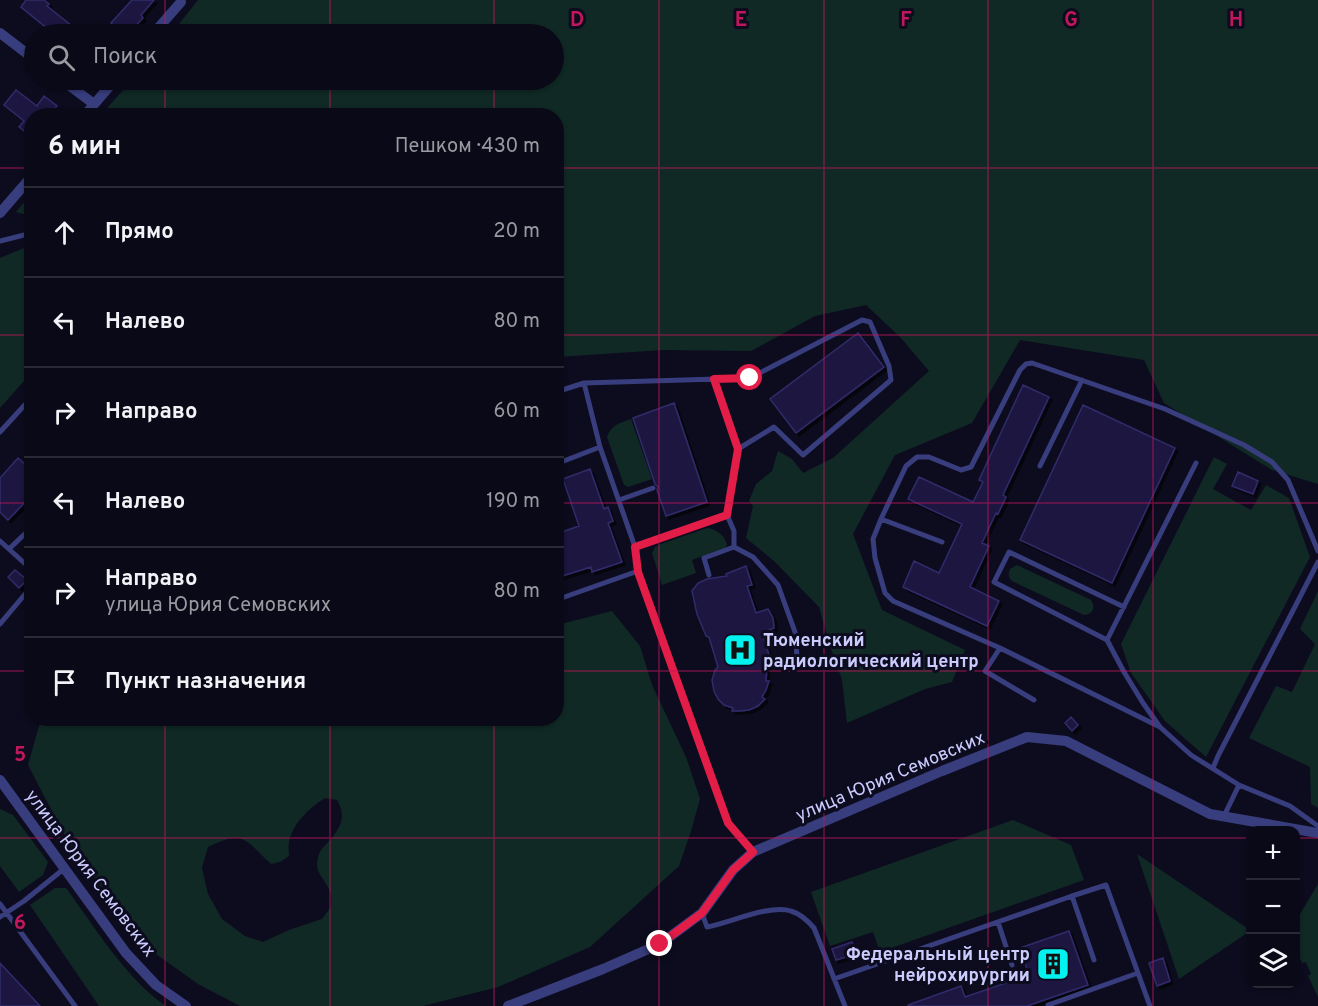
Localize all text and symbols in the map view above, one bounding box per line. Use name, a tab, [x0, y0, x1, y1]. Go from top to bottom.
text: D	[570, 8, 584, 34]
text: E	[735, 8, 747, 34]
text: F	[900, 8, 912, 34]
text: G	[1064, 8, 1078, 34]
text: H	[1229, 8, 1243, 34]
search box	[24, 24, 564, 90]
icon: search	[45, 41, 78, 74]
text: Поиск	[93, 44, 157, 71]
text: 6 мин	[48, 131, 121, 164]
text: Пешком · 430 m	[395, 134, 540, 160]
icon: ahead	[48, 216, 81, 249]
text: Прямо	[105, 219, 174, 246]
text: 20 m	[493, 219, 540, 245]
icon: left	[48, 306, 81, 339]
text: Налево	[105, 309, 185, 336]
text: 80 m	[494, 309, 540, 335]
route start	[736, 364, 762, 390]
icon: right	[48, 396, 81, 429]
text: Направо	[105, 399, 197, 426]
text: 60 m	[494, 399, 540, 425]
icon: left	[48, 486, 81, 519]
text: Налево	[105, 489, 185, 516]
text: 190 m	[486, 489, 540, 515]
text: Направо	[105, 566, 197, 593]
icon: right	[48, 576, 81, 609]
text: 80 m	[494, 579, 540, 605]
text: улица Юрия Семовских	[105, 593, 331, 619]
place label: Тюменский радиологический центр	[763, 630, 979, 674]
hospital icon: Тюменский радиологический центр	[722, 632, 758, 668]
icon: arrive	[48, 666, 81, 699]
text: Пункт назначения	[105, 669, 306, 696]
street label: улица Юрия Семовских	[792, 727, 989, 828]
text: 5	[14, 743, 26, 769]
street label: улица Юрия Семовских	[19, 786, 160, 962]
map controls	[1246, 826, 1300, 988]
button: +	[1246, 826, 1300, 880]
button: −	[1246, 880, 1300, 934]
text: 6	[14, 911, 26, 937]
route end	[646, 930, 672, 956]
button: layers	[1246, 934, 1300, 988]
place label: Федеральный центр нейрохирургии	[846, 944, 1030, 988]
building icon: Федеральный центр нейрохирургии	[1035, 946, 1071, 982]

